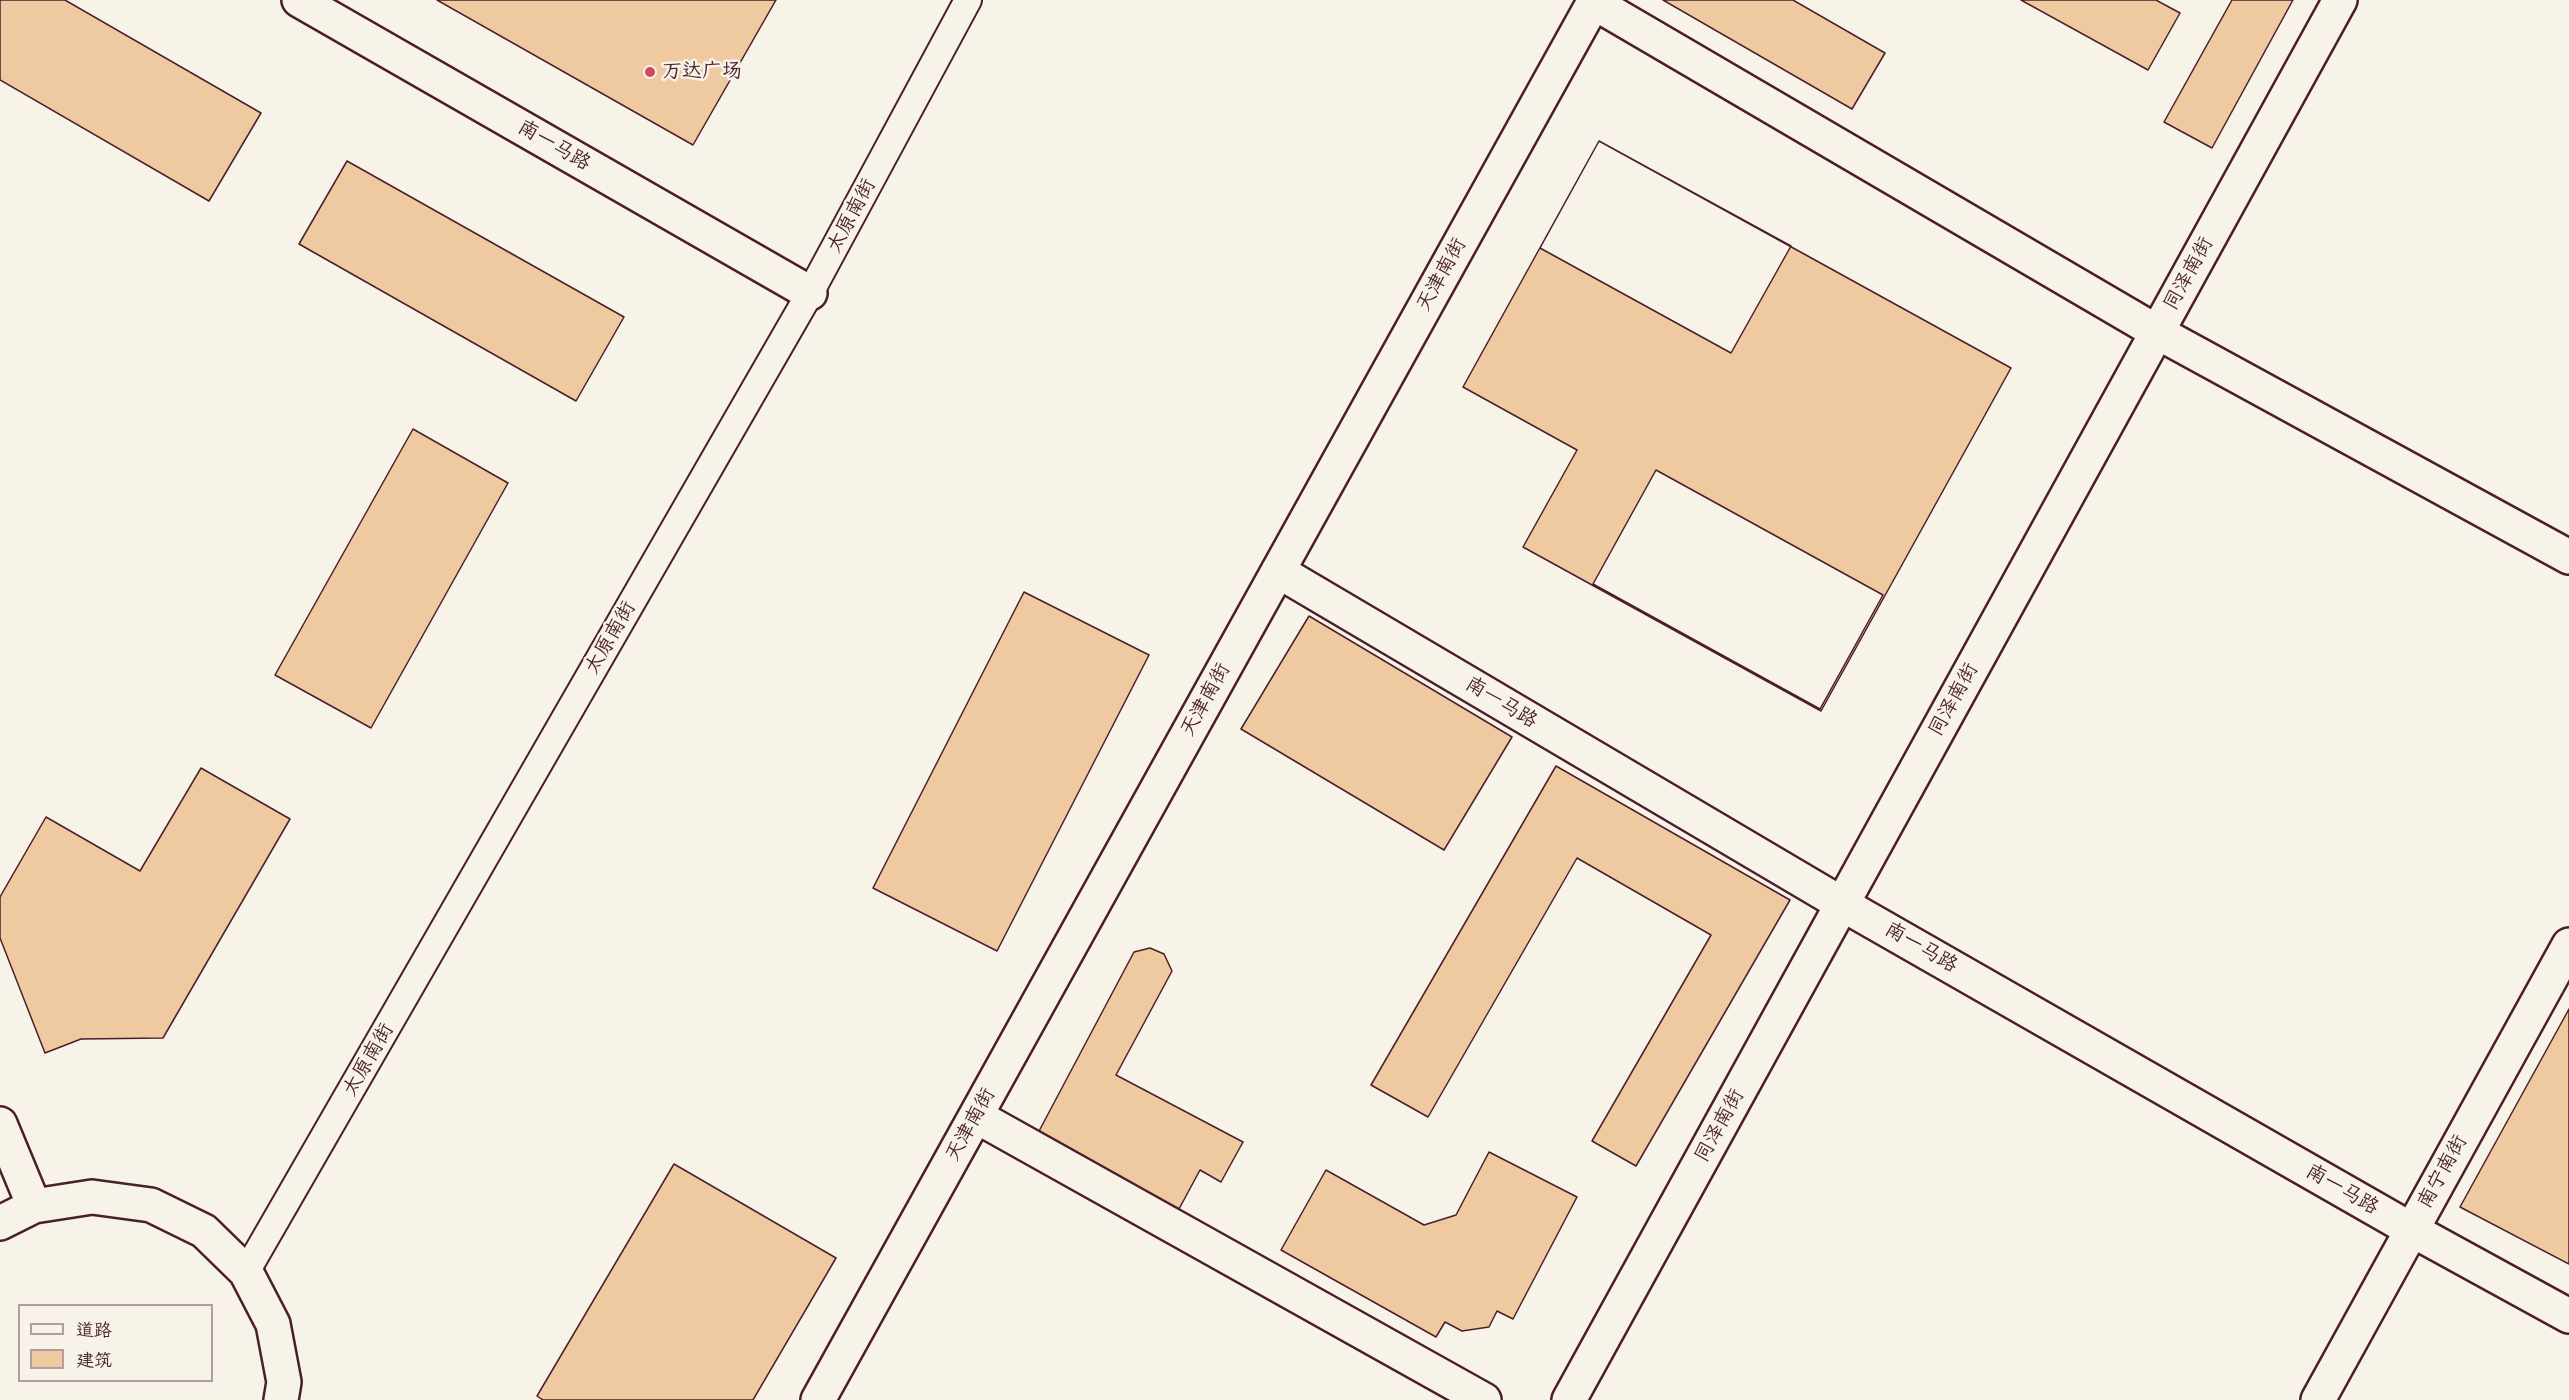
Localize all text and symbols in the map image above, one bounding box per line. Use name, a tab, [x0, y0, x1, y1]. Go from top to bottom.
place label: 万达广场	[662, 60, 742, 84]
marker: 万达广场	[643, 65, 657, 79]
street label: 南一马路	[513, 116, 595, 176]
street label: 太原南街	[823, 175, 881, 257]
street label: 同泽南街	[2159, 233, 2219, 315]
street label: 天津南街	[1412, 234, 1472, 316]
street label: 太原南街	[581, 597, 641, 679]
street label: 天津南街	[1176, 659, 1236, 741]
street label: 同泽南街	[1924, 659, 1984, 741]
street label: 南一马路	[1461, 672, 1541, 734]
street label: 南一马路	[1880, 918, 1962, 978]
street label: 太原南街	[339, 1019, 399, 1101]
street label: 天津南街	[941, 1084, 1001, 1166]
street label: 同泽南街	[1690, 1085, 1750, 1167]
street label: 南宁南街	[2413, 1131, 2473, 1213]
street label: 南一马路	[2301, 1160, 2383, 1220]
legend	[18, 1304, 213, 1382]
text: 道路	[76, 1319, 112, 1342]
text: 建筑	[76, 1349, 112, 1372]

